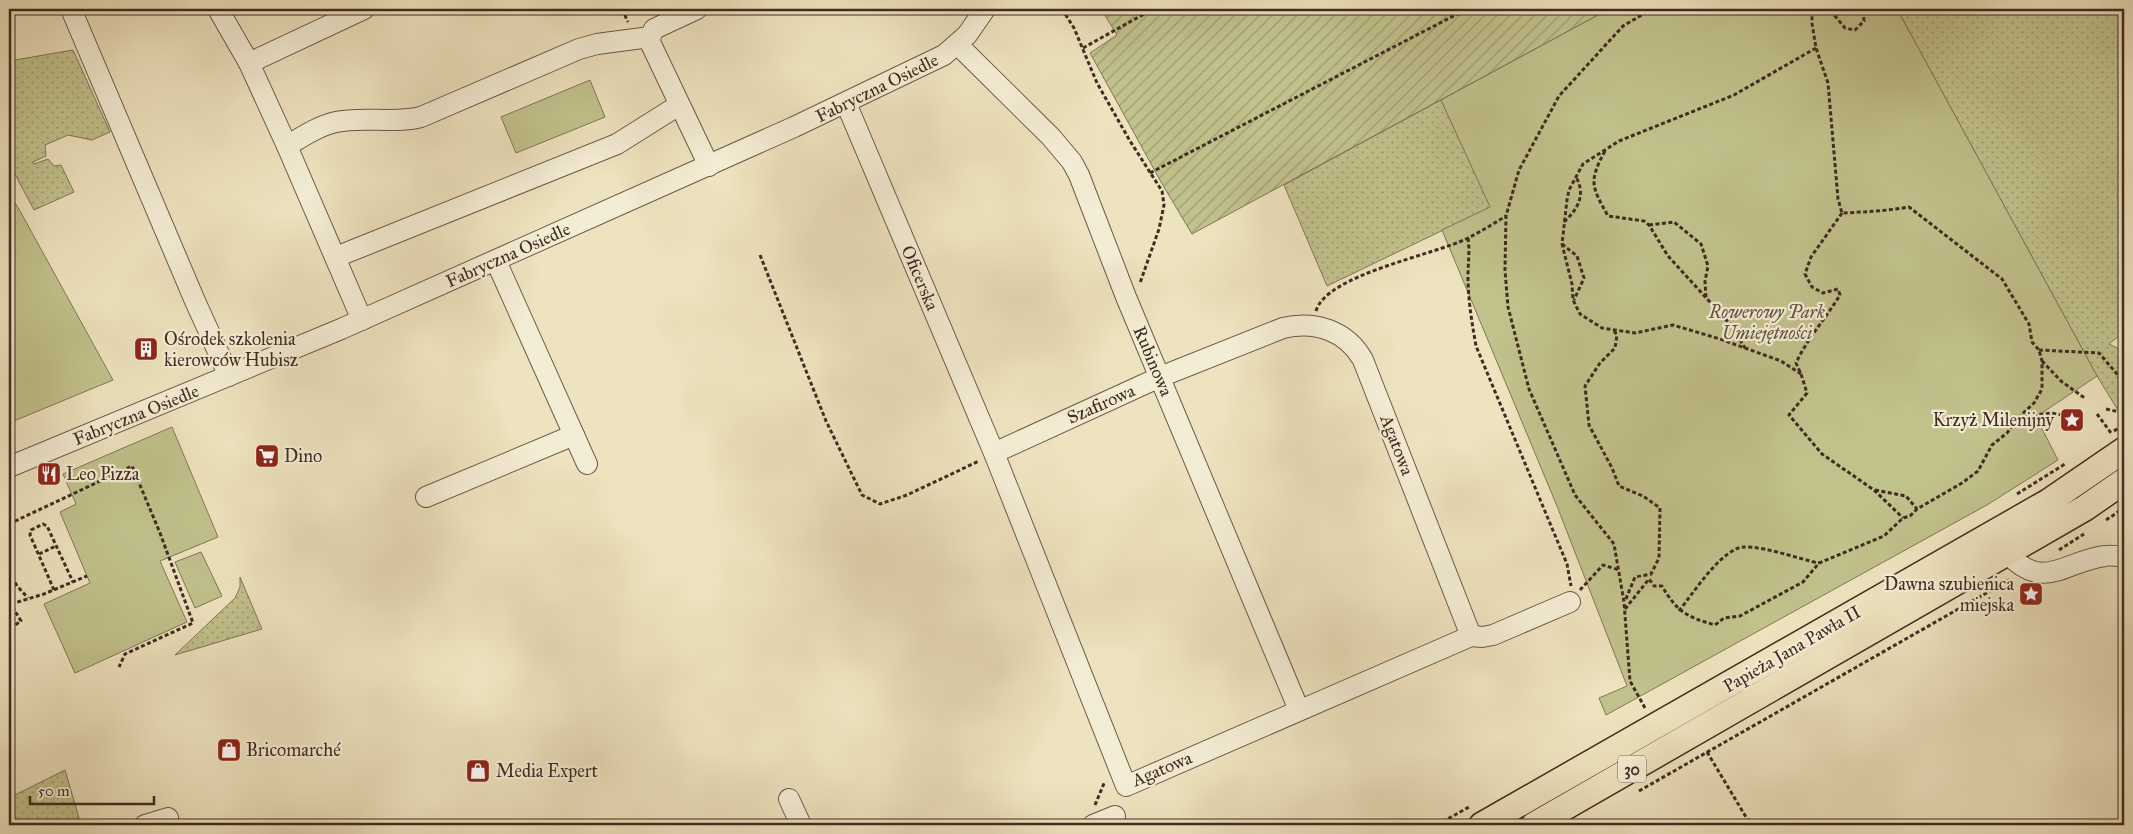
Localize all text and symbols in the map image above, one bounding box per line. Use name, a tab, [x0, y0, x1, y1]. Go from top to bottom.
street label: Fabryczna Osiedle	[812, 49, 942, 127]
street label: Fabryczna Osiedle	[442, 218, 574, 292]
street label: Oficerska	[896, 242, 944, 314]
park label: Rowerowy Park Umiejętności	[1708, 301, 1825, 344]
street label: Rubinowa	[1128, 323, 1178, 400]
place label: Ośrodek szkolenia kierowców Hubisz	[164, 328, 298, 371]
building icon: Ośrodek szkolenia kierowców Hubisz	[133, 336, 159, 362]
street label: Szafirowa	[1064, 379, 1139, 429]
street label: Fabryczna Osiedle	[70, 380, 202, 450]
place icon: Krzyż Milenijny	[2059, 407, 2085, 433]
place label: Krzyż Milenijny	[1933, 409, 2055, 431]
street label: Agatowa	[1374, 411, 1419, 479]
supermarket icon: Dino	[254, 443, 280, 469]
place label: Dino	[284, 445, 322, 467]
restaurant icon: Leo Pizza	[36, 461, 62, 487]
place label: Leo Pizza	[66, 463, 140, 485]
place label: Dawna szubienica miejska	[1884, 573, 2014, 616]
place icon: Dawna szubienica miejska	[2018, 581, 2044, 607]
street label: Papieża Jana Pawła II	[1719, 600, 1866, 698]
shop icon: Bricomarché	[216, 737, 242, 763]
place label: Bricomarché	[246, 739, 341, 761]
street label: Agatowa	[1128, 746, 1196, 793]
road number: 30	[1618, 756, 1646, 782]
shop icon: Media Expert	[465, 758, 491, 784]
place label: Media Expert	[496, 760, 598, 782]
scale bar	[30, 774, 154, 806]
text: 50 m	[38, 782, 70, 800]

